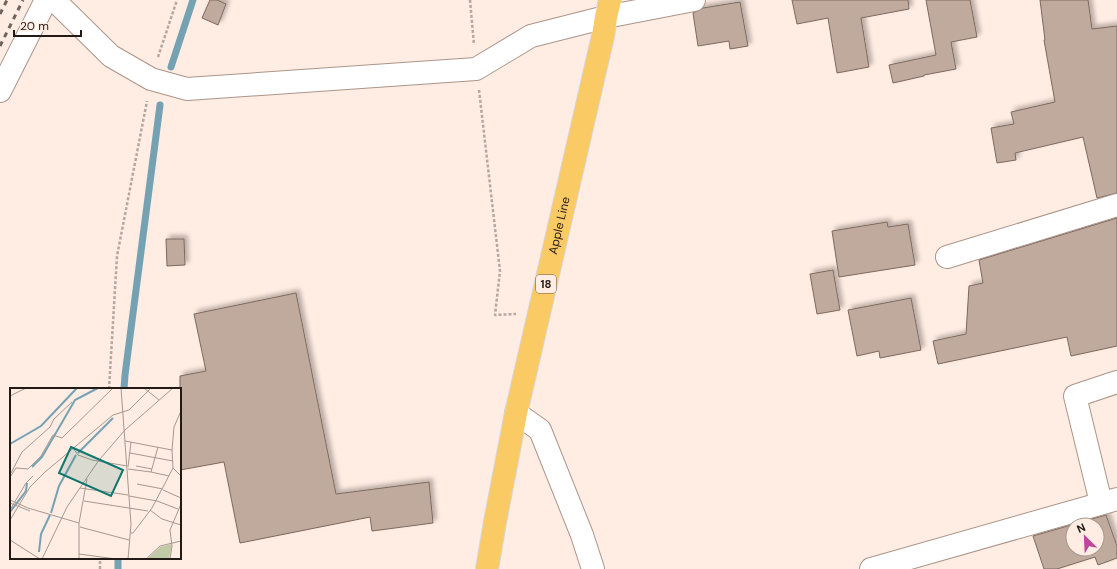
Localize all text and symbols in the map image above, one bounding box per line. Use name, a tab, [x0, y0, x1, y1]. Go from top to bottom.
scale bar	[14, 12, 81, 38]
text: 20 m	[20, 18, 49, 34]
street label: Apple Line	[545, 195, 574, 256]
road number: 18	[536, 275, 556, 293]
inset map	[10, 388, 181, 559]
north arrow	[1065, 517, 1105, 557]
text: N	[1074, 520, 1087, 536]

